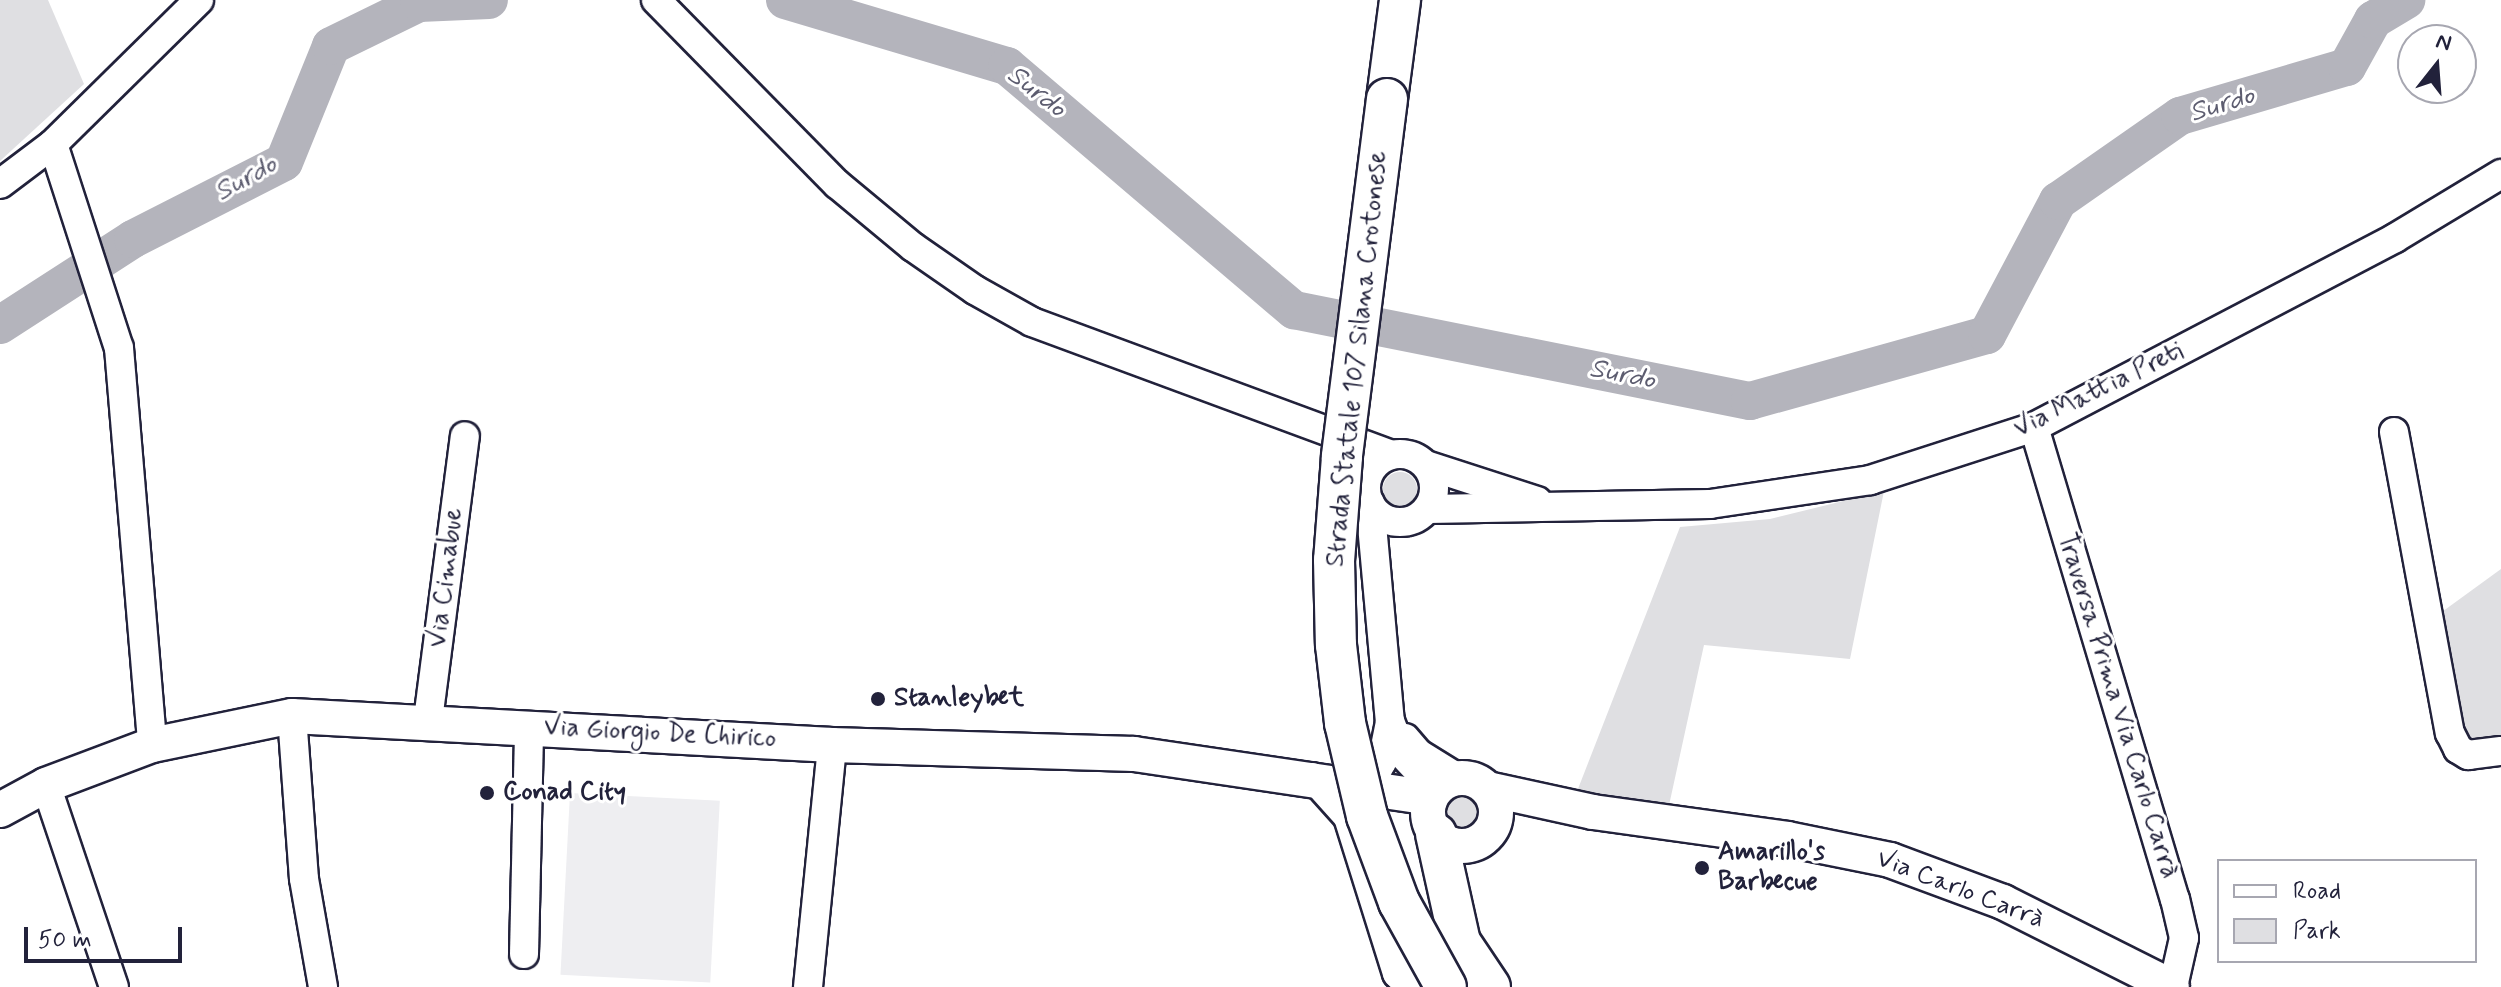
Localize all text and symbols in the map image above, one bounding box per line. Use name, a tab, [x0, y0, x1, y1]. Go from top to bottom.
north arrow	[2397, 24, 2477, 104]
text: N	[2432, 27, 2455, 58]
water label: Surdo	[1000, 58, 1072, 126]
water label: Surdo	[2186, 79, 2258, 131]
water label: Surdo	[209, 148, 283, 210]
street label: Strada Statale 107 Silana Crotonese	[1321, 153, 1395, 565]
street label: Via Mattia Preti	[2010, 337, 2188, 445]
water label: Surdo	[1586, 352, 1658, 398]
street label: Via Cimabue	[423, 504, 471, 652]
street label: Traversa Prima Via Carlo Carrà	[2050, 530, 2184, 882]
place label: Stanleybet	[894, 683, 1024, 715]
marker: Stanleybet	[869, 690, 887, 708]
street label: Via Giorgio De Chirico	[541, 712, 779, 756]
place label: Conad City	[503, 777, 626, 809]
marker: Conad City	[478, 784, 496, 802]
place label: Amarillo's Barbecue	[1718, 837, 1825, 898]
street label: Via Carlo Carrà	[1873, 844, 2047, 936]
marker: Amarillo's Barbecue	[1693, 859, 1711, 877]
legend	[2217, 859, 2477, 963]
text: Road	[2293, 876, 2341, 907]
scale bar	[28, 911, 186, 961]
text: Park	[2293, 916, 2341, 947]
text: 50 m	[38, 925, 92, 956]

